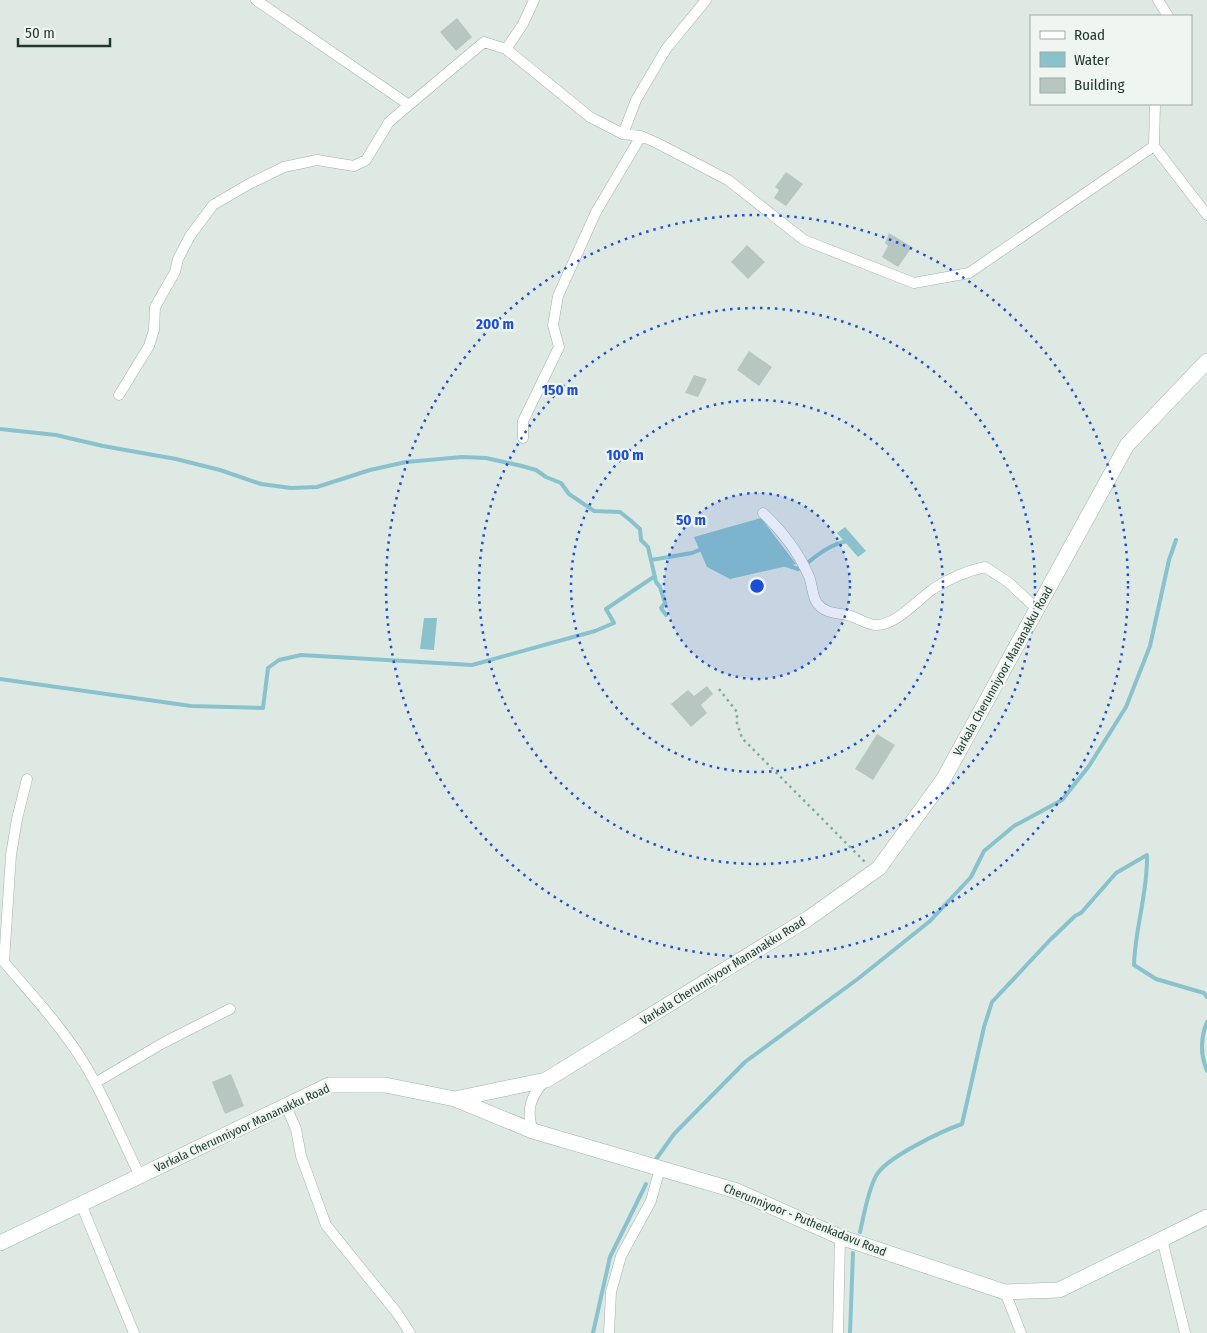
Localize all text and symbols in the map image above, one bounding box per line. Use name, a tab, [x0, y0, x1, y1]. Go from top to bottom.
scale bar	[18, 15, 110, 47]
legend	[1030, 15, 1192, 105]
text: 50 m	[25, 24, 55, 42]
text: Road	[1074, 26, 1105, 44]
text: Water	[1074, 51, 1110, 69]
text: Building	[1074, 76, 1125, 94]
text: 200 m	[475, 315, 514, 333]
text: 150 m	[542, 381, 578, 399]
text: 100 m	[606, 446, 644, 464]
text: 50 m	[676, 511, 706, 529]
centre of rings	[748, 577, 766, 595]
street label: Varkala Cherunniyoor Mananakku Road	[950, 584, 1056, 758]
street label: Varkala Cherunniyoor Mananakku Road	[638, 914, 808, 1028]
street label: Varkala Cherunniyoor Mananakku Road	[152, 1081, 332, 1175]
street label: Cherunniyoor - Puthenkadavu Road	[722, 1181, 888, 1259]

